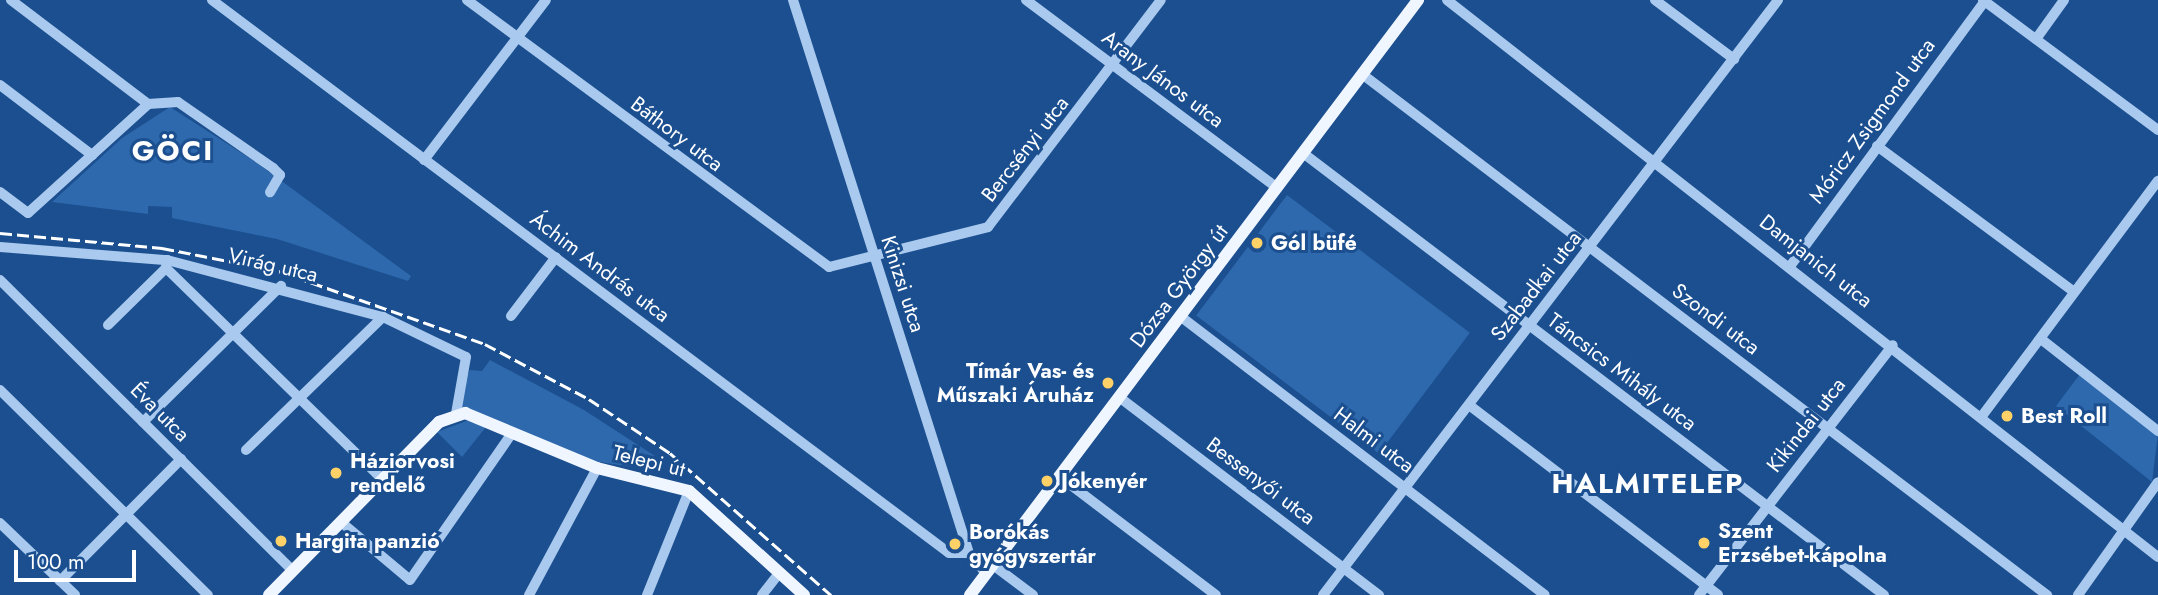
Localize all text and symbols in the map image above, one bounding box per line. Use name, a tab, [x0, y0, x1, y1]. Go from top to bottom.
street label: Arany János utca	[1097, 25, 1229, 133]
street label: Móricz Zsigmond utca	[1804, 34, 1940, 208]
street label: Báthory utca	[626, 91, 728, 177]
street label: Bercsényi utca	[976, 91, 1074, 207]
district label: GÖCI	[132, 134, 214, 168]
street label: Áchim András utca	[525, 206, 675, 328]
street label: Damjanich utca	[1755, 209, 1877, 313]
street label: Dózsa György út	[1125, 220, 1233, 352]
street label: Szabadkai utca	[1485, 226, 1587, 346]
place label: Gól büfé	[1271, 230, 1357, 256]
street label: Kinizsi utca	[876, 233, 930, 335]
marker: Gól büfé	[1249, 235, 1265, 251]
street label: Virág utca	[226, 242, 320, 288]
street label: Szondi utca	[1667, 278, 1765, 360]
street label: Táncsics Mihály utca	[1543, 308, 1701, 436]
place label: Tímár Vas- és Műszaki Áruház	[937, 358, 1094, 408]
street label: Kikindai utca	[1761, 373, 1851, 477]
marker: Tímár Vas- és Műszaki Áruház	[1100, 375, 1116, 391]
street label: Éva utca	[125, 377, 195, 447]
street label: Halmi utca	[1329, 402, 1419, 478]
place label: Best Roll	[2021, 403, 2107, 429]
marker: Best Roll	[1999, 408, 2015, 424]
street label: Bessenyői utca	[1202, 432, 1320, 530]
street label: Telepi út	[610, 440, 688, 482]
place label: Háziorvosi rendelő	[350, 448, 455, 498]
marker: Háziorvosi rendelő	[328, 465, 344, 481]
district label: HALMITELEP	[1553, 467, 1743, 501]
place label: Jókenyér	[1061, 468, 1147, 494]
marker: Jókenyér	[1039, 473, 1055, 489]
place label: Szent Erzsébet-kápolna	[1718, 518, 1887, 568]
place label: Borókás gyógyszertár	[969, 519, 1096, 569]
place label: Hargita panzió	[295, 528, 440, 554]
marker: Hargita panzió	[273, 533, 289, 549]
marker: Szent Erzsébet-kápolna	[1696, 535, 1712, 551]
scale bar	[18, 536, 140, 580]
marker: Borókás gyógyszertár	[947, 536, 963, 552]
text: 100 m	[27, 547, 84, 577]

